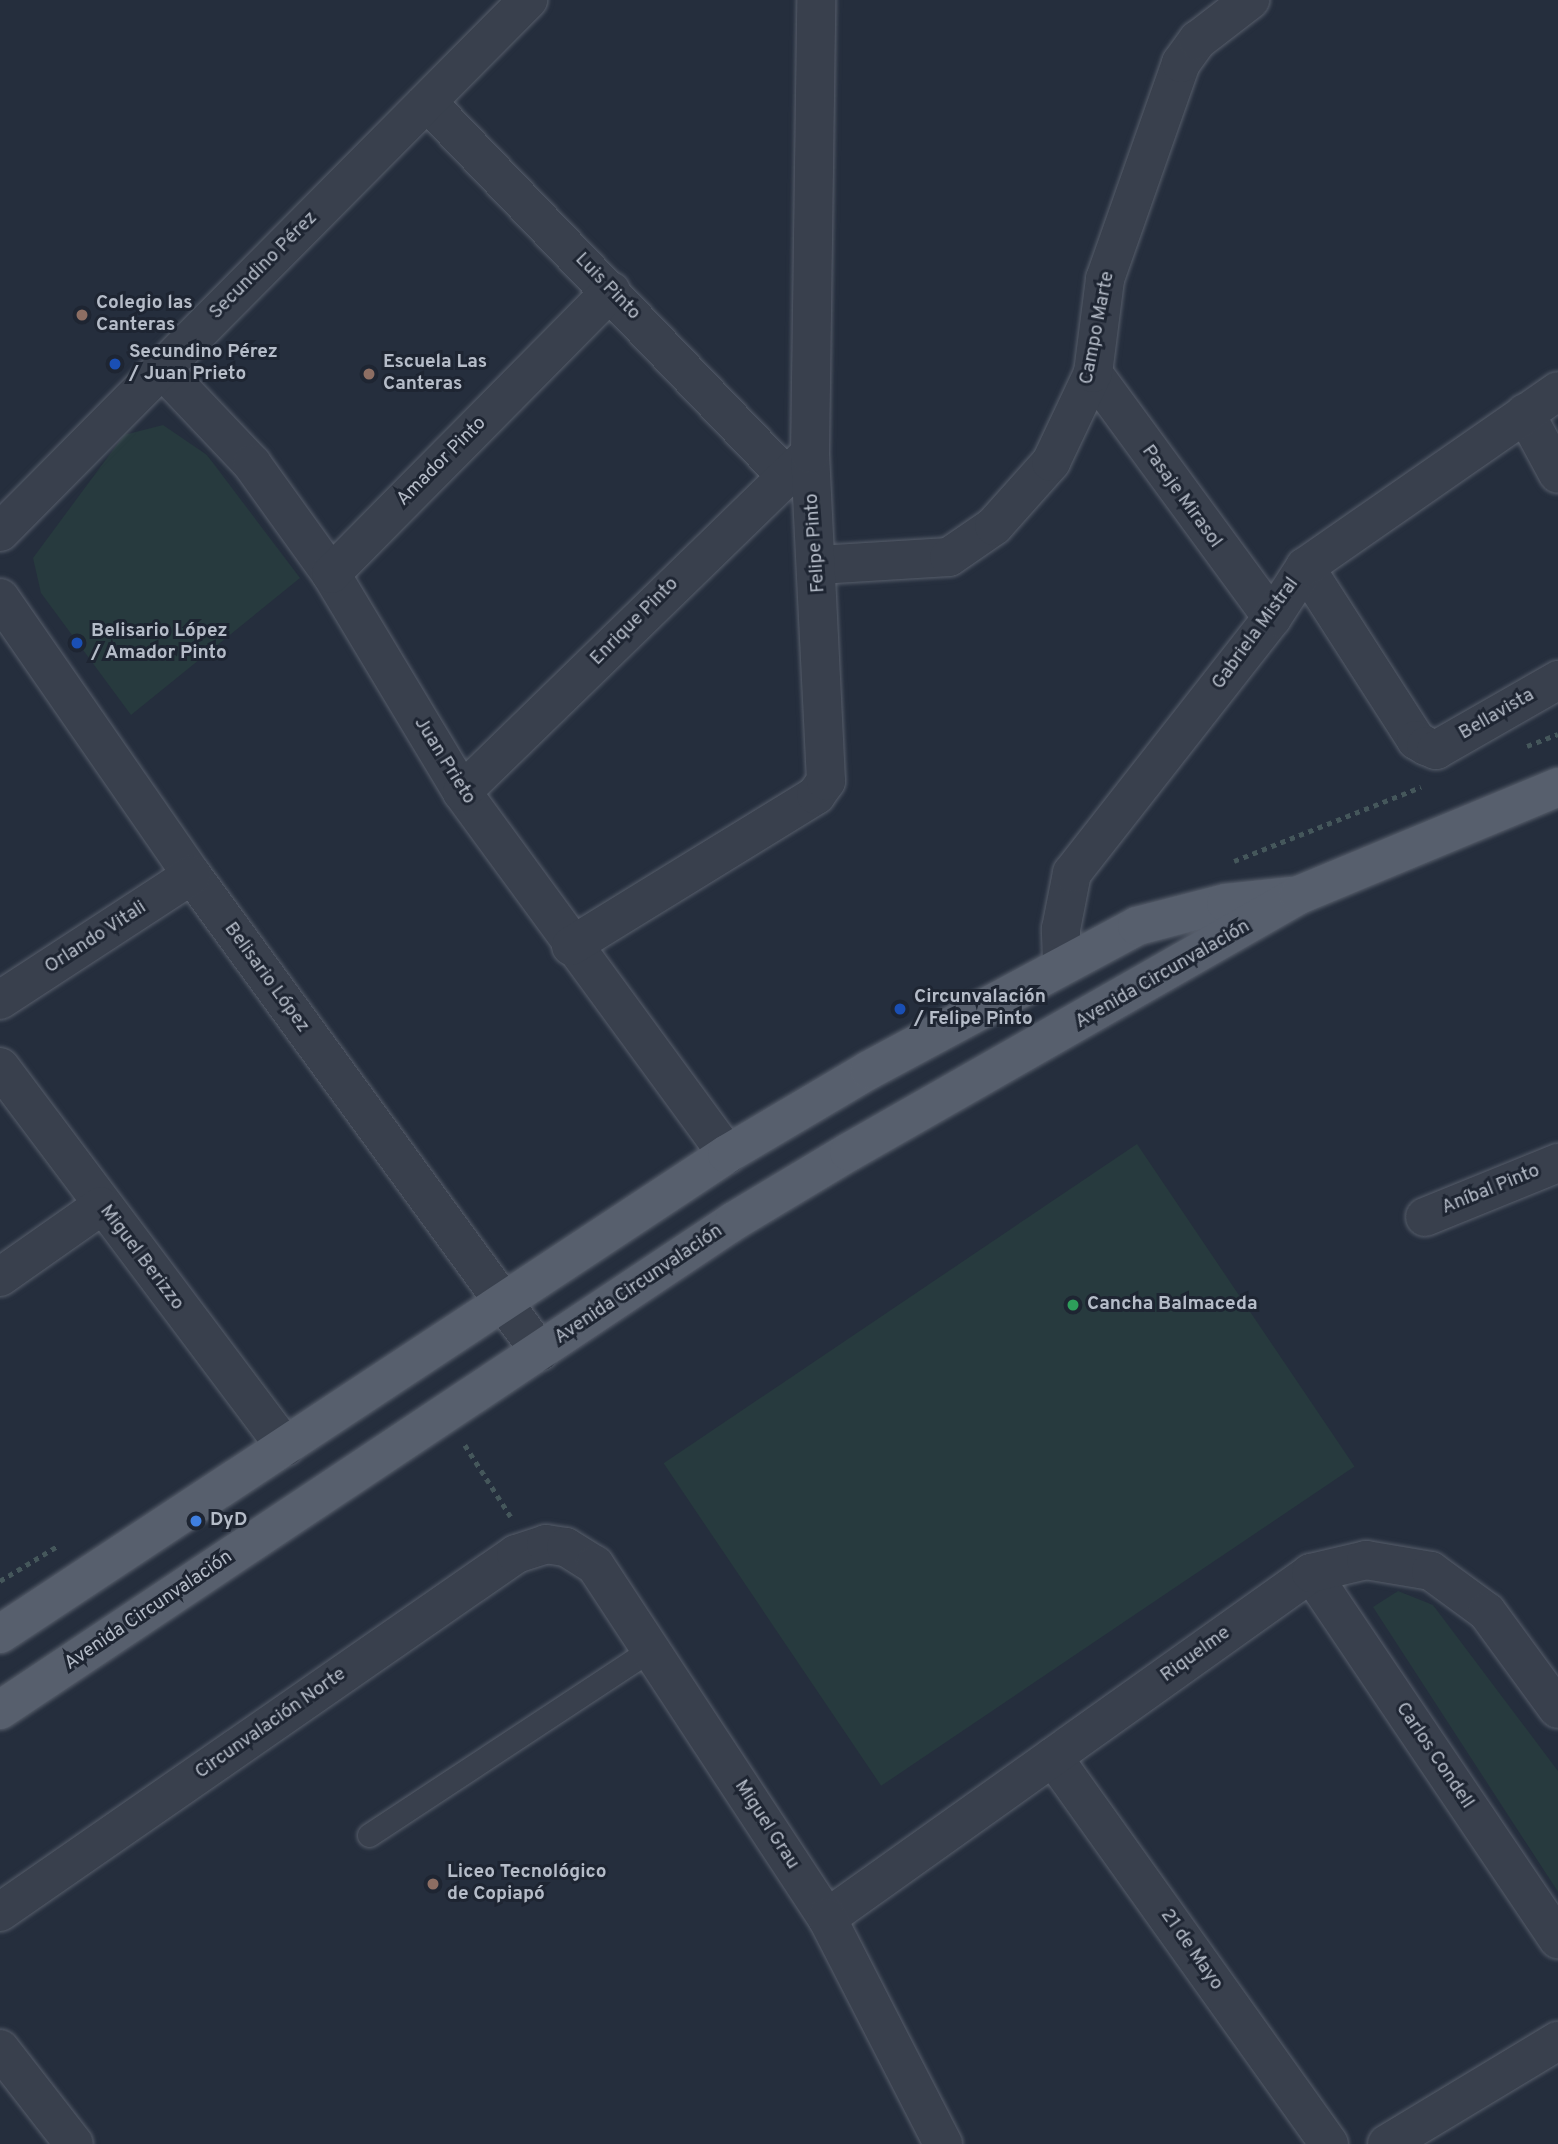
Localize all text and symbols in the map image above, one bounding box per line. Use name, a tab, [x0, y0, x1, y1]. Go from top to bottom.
street label: Secundino Pérez	[205, 207, 323, 325]
street label: Luis Pinto	[570, 249, 644, 325]
street label: Campo Marte	[1076, 269, 1120, 387]
place label: Colegio las Canteras	[96, 293, 193, 337]
marker: Colegio las Canteras	[74, 307, 90, 323]
place label: Secundino Pérez / Juan Prieto	[129, 342, 278, 386]
place label: Escuela Las Canteras	[383, 352, 487, 396]
marker: Secundino Pérez / Juan Prieto	[107, 356, 123, 372]
marker: Escuela Las Canteras	[361, 366, 377, 382]
street label: Amador Pinto	[392, 412, 492, 512]
street label: Pasaje Mirasol	[1136, 441, 1226, 553]
street label: Felipe Pinto	[801, 492, 831, 594]
street label: Enrique Pinto	[586, 573, 684, 671]
street label: Gabriela Mistral	[1208, 574, 1304, 694]
place label: Belisario López / Amador Pinto	[91, 621, 228, 665]
marker: Belisario López / Amador Pinto	[69, 635, 85, 651]
street label: Bellavista	[1455, 684, 1539, 746]
street label: Juan Prieto	[408, 713, 480, 809]
street label: Orlando Vitali	[41, 897, 151, 979]
street label: Avenida Circunvalación	[1072, 916, 1254, 1034]
street label: Belisario López	[218, 918, 314, 1038]
place label: Circunvalación / Felipe Pinto	[914, 987, 1046, 1031]
marker: Circunvalación / Felipe Pinto	[892, 1001, 908, 1017]
street label: Aníbal Pinto	[1439, 1160, 1543, 1220]
street label: Miguel Berizzo	[94, 1201, 188, 1315]
street label: Avenida Circunvalación	[551, 1220, 727, 1350]
place label: Cancha Balmaceda	[1087, 1294, 1257, 1316]
marker: Cancha Balmaceda	[1065, 1297, 1081, 1313]
place label: DyD	[210, 1510, 247, 1532]
marker: DyD	[188, 1513, 204, 1529]
street label: Avenida Circunvalación	[61, 1546, 237, 1676]
street label: Riquelme	[1157, 1622, 1235, 1688]
street label: Circunvalación Norte	[191, 1663, 351, 1785]
street label: Carlos Condell	[1390, 1699, 1478, 1813]
street label: Miguel Grau	[729, 1776, 803, 1874]
place label: Liceo Tecnológico de Copiapó	[447, 1862, 606, 1906]
marker: Liceo Tecnológico de Copiapó	[425, 1876, 441, 1892]
street label: 21 de Mayo	[1155, 1905, 1227, 1995]

